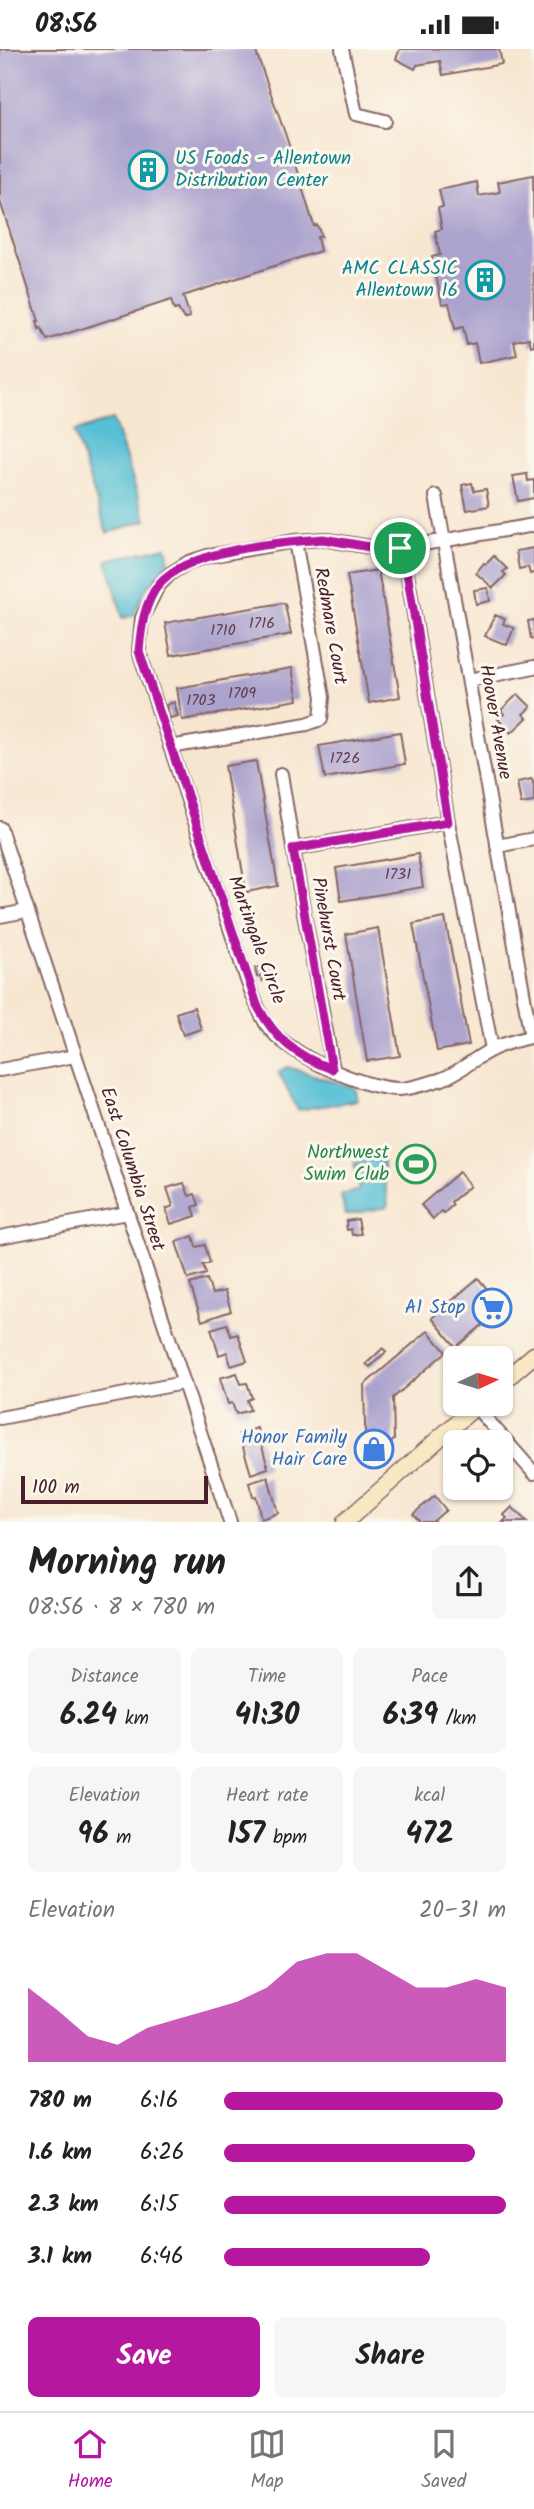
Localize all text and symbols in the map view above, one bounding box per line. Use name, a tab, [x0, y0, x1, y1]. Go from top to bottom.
text: 08:56	[35, 4, 97, 46]
place label: US Foods - Allentown Distribution Center	[175, 144, 351, 196]
building icon: US Foods - Allentown Distribution Center	[127, 149, 169, 191]
place label: AMC CLASSIC Allentown 16	[342, 254, 458, 306]
building icon: AMC CLASSIC Allentown 16	[464, 259, 506, 301]
pin	[370, 518, 430, 578]
icon: arrive	[381, 529, 419, 567]
street label: Redmare Court	[305, 565, 355, 688]
house number: 1716	[249, 611, 275, 636]
house number: 1710	[210, 618, 236, 643]
street label: Hoover Avenue	[470, 662, 520, 782]
house number: 1709	[228, 681, 256, 706]
house number: 1703	[186, 688, 216, 713]
house number: 1726	[330, 746, 360, 771]
house number: 1731	[385, 862, 411, 887]
street label: Martingale Circle	[219, 872, 293, 1009]
street label: Pinehurst Court	[302, 875, 354, 1004]
street label: East Columbia Street	[91, 1083, 173, 1256]
place label: Northwest Swim Club	[304, 1138, 390, 1190]
sports icon: Northwest Swim Club	[395, 1143, 437, 1185]
supermarket icon: A1 Stop	[471, 1287, 513, 1329]
place label: A1 Stop	[405, 1293, 465, 1323]
north arrow	[443, 1346, 513, 1416]
map controls	[443, 1346, 513, 1500]
place label: Honor Family Hair Care	[241, 1423, 348, 1475]
shop icon: Honor Family Hair Care	[353, 1428, 395, 1470]
button: locate	[443, 1430, 513, 1500]
scale bar	[21, 1473, 208, 1505]
text: 100 m	[32, 1473, 80, 1503]
text: Morning run	[28, 1534, 226, 1594]
button: share	[432, 1545, 506, 1619]
text: 08:56 · 8 × 780 m	[28, 1590, 215, 1626]
text: Distance	[70, 1662, 138, 1692]
text: Time	[248, 1662, 286, 1692]
text: Pace	[412, 1662, 448, 1692]
text: 6.24	[60, 1692, 117, 1740]
text: 41:30	[235, 1692, 299, 1740]
text: 6:39	[383, 1692, 438, 1740]
text: km	[117, 1704, 149, 1734]
text: /km	[438, 1704, 476, 1734]
text: Elevation	[68, 1781, 140, 1811]
text: Heart rate	[226, 1781, 308, 1811]
text: kcal	[414, 1781, 445, 1811]
text: 96	[77, 1811, 109, 1859]
text: 157	[227, 1811, 265, 1859]
text: 472	[406, 1811, 454, 1859]
text: m	[109, 1823, 131, 1853]
text: bpm	[265, 1823, 307, 1853]
text: Elevation	[28, 1893, 115, 1929]
text: 20–31 m	[419, 1893, 506, 1929]
text: 780 m	[28, 2083, 92, 2119]
text: 6:16	[140, 2083, 178, 2119]
text: 1.6 km	[28, 2135, 92, 2171]
text: 6:26	[140, 2135, 185, 2171]
text: 2.3 km	[28, 2187, 98, 2223]
text: 6:15	[140, 2187, 178, 2223]
text: 3.1 km	[28, 2239, 92, 2275]
text: 6:46	[140, 2239, 184, 2275]
button: Save	[28, 2317, 260, 2397]
button: Share	[274, 2317, 506, 2397]
tab: Home	[68, 2425, 113, 2497]
tab: Map	[248, 2425, 286, 2497]
tab: Saved	[421, 2425, 466, 2497]

